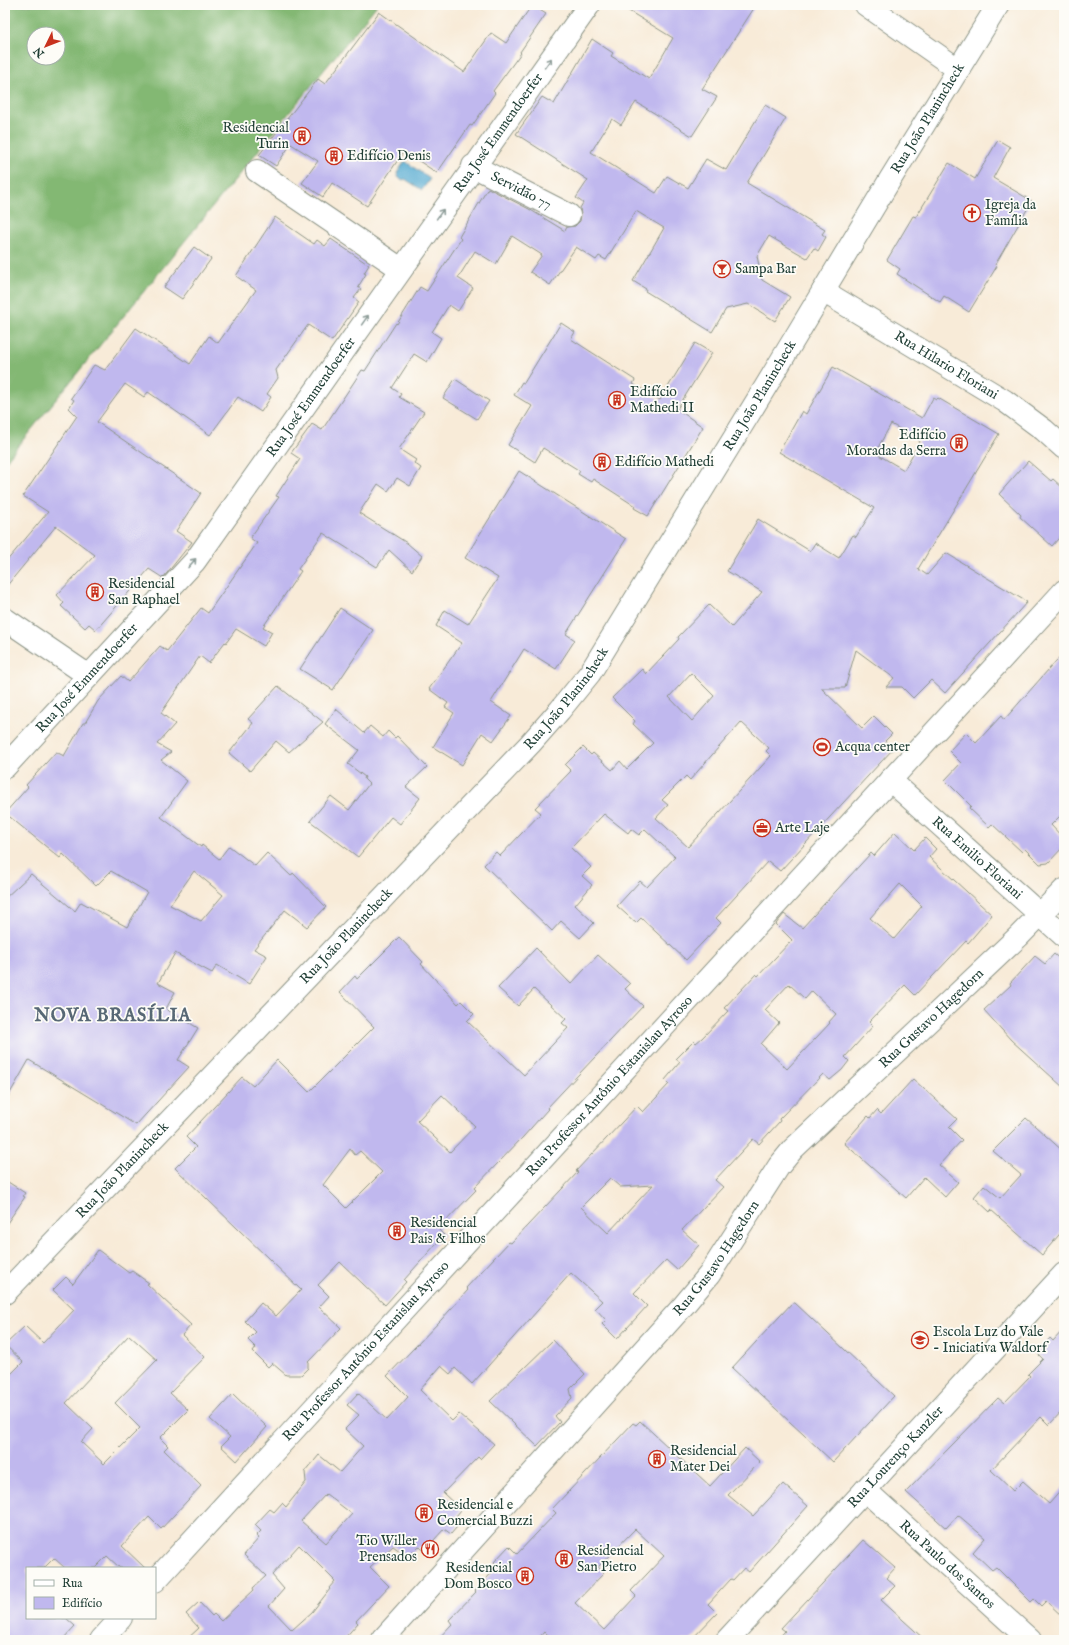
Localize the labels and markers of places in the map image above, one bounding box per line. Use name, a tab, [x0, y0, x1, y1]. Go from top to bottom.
place label: Residencial Turin	[222, 119, 290, 153]
building icon: Residencial Turin	[292, 126, 312, 146]
building icon: Edifício Denis	[324, 146, 344, 166]
place label: Edifício Denis	[347, 147, 431, 165]
place label: Igreja da Família	[985, 196, 1037, 230]
church icon: Igreja da Família	[962, 203, 982, 223]
bar icon: Sampa Bar	[712, 259, 732, 279]
place label: Sampa Bar	[735, 260, 796, 278]
place label: Edifício Mathedi II	[630, 383, 694, 417]
building icon: Edifício Mathedi II	[607, 390, 627, 410]
place label: Edifício Moradas da Serra	[846, 426, 947, 460]
building icon: Edifício Moradas da Serra	[949, 433, 969, 453]
building icon: Edifício Mathedi	[592, 452, 612, 472]
place label: Edifício Mathedi	[615, 453, 714, 471]
place label: Residencial San Raphael	[108, 575, 180, 609]
building icon: Residencial San Raphael	[85, 582, 105, 602]
sports icon: Acqua center	[812, 737, 832, 757]
place label: Acqua center	[834, 738, 910, 756]
office icon: Arte Laje	[752, 818, 772, 838]
place label: Arte Laje	[774, 819, 830, 837]
place label: Residencial Pais & Filhos	[410, 1214, 486, 1248]
building icon: Residencial Pais & Filhos	[387, 1221, 407, 1241]
place label: Escola Luz do Vale - Iniciativa Waldorf	[933, 1323, 1050, 1357]
school or university icon: Escola Luz do Vale - Iniciativa Waldorf	[910, 1330, 930, 1350]
place label: Residencial Mater Dei	[670, 1442, 737, 1476]
building icon: Residencial Mater Dei	[647, 1449, 667, 1469]
place label: Residencial e Comercial Buzzi	[437, 1496, 533, 1530]
building icon: Residencial e Comercial Buzzi	[414, 1503, 434, 1523]
place label: Tio Willer Prensados	[356, 1532, 417, 1566]
restaurant icon: Tio Willer Prensados	[420, 1539, 440, 1559]
place label: Residencial San Pietro	[577, 1542, 644, 1576]
building icon: Residencial San Pietro	[554, 1549, 574, 1569]
place label: Residencial Dom Bosco	[444, 1559, 512, 1593]
building icon: Residencial Dom Bosco	[515, 1566, 535, 1586]

